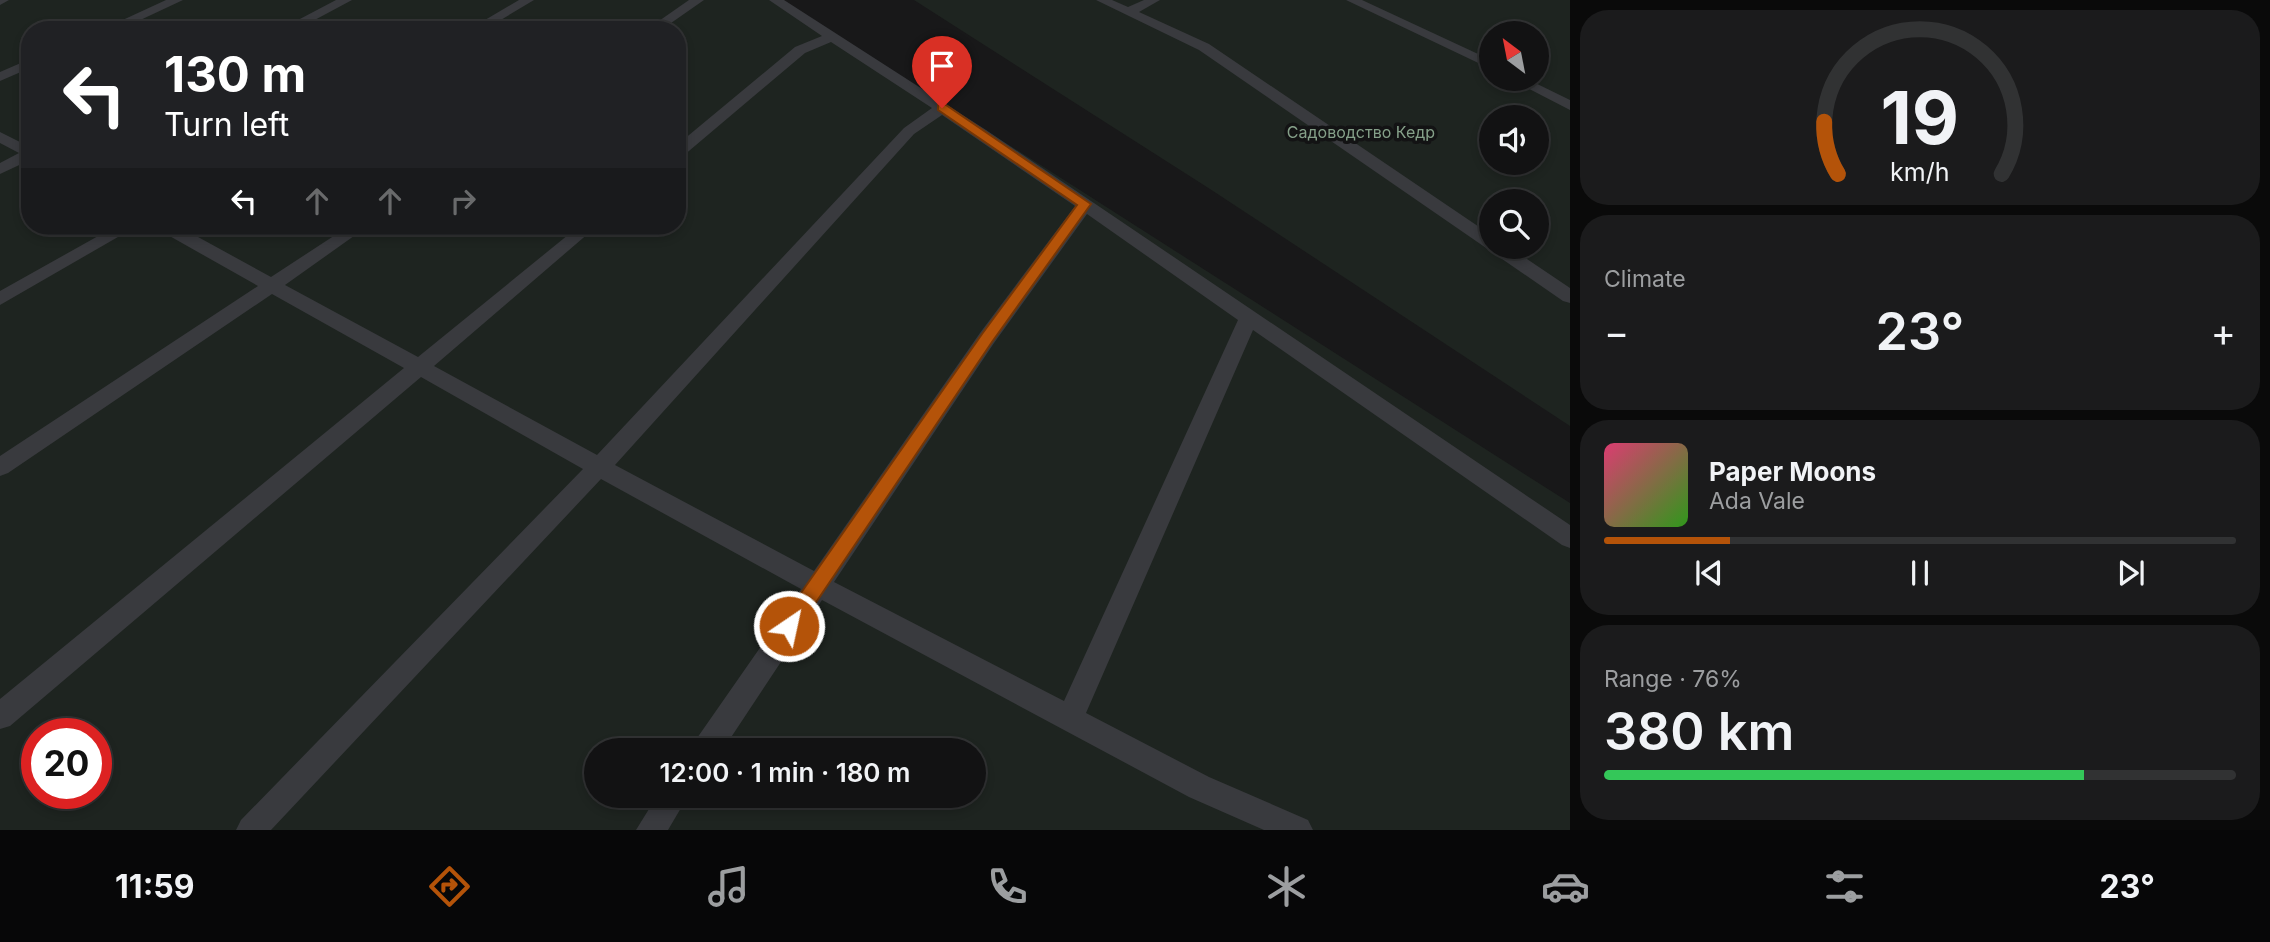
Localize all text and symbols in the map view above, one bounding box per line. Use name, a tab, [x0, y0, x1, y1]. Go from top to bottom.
north arrow	[1479, 21, 1549, 91]
map controls	[1479, 21, 1549, 259]
pin	[912, 36, 972, 108]
text: 130 m	[164, 45, 306, 104]
icon: arrive	[923, 47, 961, 85]
icon: left	[49, 49, 140, 140]
text: 19	[1881, 73, 1959, 162]
text: Turn left	[164, 105, 289, 144]
button: sound	[1479, 105, 1549, 175]
park label: Садоводство Кедр	[1287, 122, 1435, 142]
text: km/h	[1890, 156, 1950, 186]
icon: left	[225, 182, 263, 220]
icon: ahead	[298, 182, 336, 220]
icon: ahead	[371, 182, 409, 220]
icon: right	[444, 182, 482, 220]
button: search	[1479, 189, 1549, 259]
text: Climate	[1604, 265, 1686, 293]
text: 23°	[1876, 300, 1964, 363]
text: −	[1604, 309, 1629, 355]
text: +	[2211, 309, 2236, 355]
text: Paper Moons	[1709, 456, 1876, 487]
text: Ada Vale	[1709, 487, 1805, 515]
icon: previous	[1690, 554, 1728, 592]
icon: pause	[1901, 554, 1939, 592]
icon: next	[2112, 554, 2150, 592]
position arrow	[752, 589, 826, 663]
text: Range · 76%	[1604, 665, 1742, 693]
text: 380 km	[1604, 700, 1794, 763]
speed limit sign: 20	[21, 718, 112, 809]
text: 12:00 · 1 min · 180 m	[660, 757, 911, 788]
icon: directions	[425, 862, 474, 911]
icon: music	[704, 862, 753, 911]
icon: phone	[983, 862, 1032, 911]
icon: climate	[1262, 862, 1311, 911]
icon: car	[1541, 862, 1590, 911]
icon: filters	[1820, 862, 1869, 911]
text: 11:59	[115, 867, 195, 906]
text: 23°	[2100, 867, 2155, 906]

